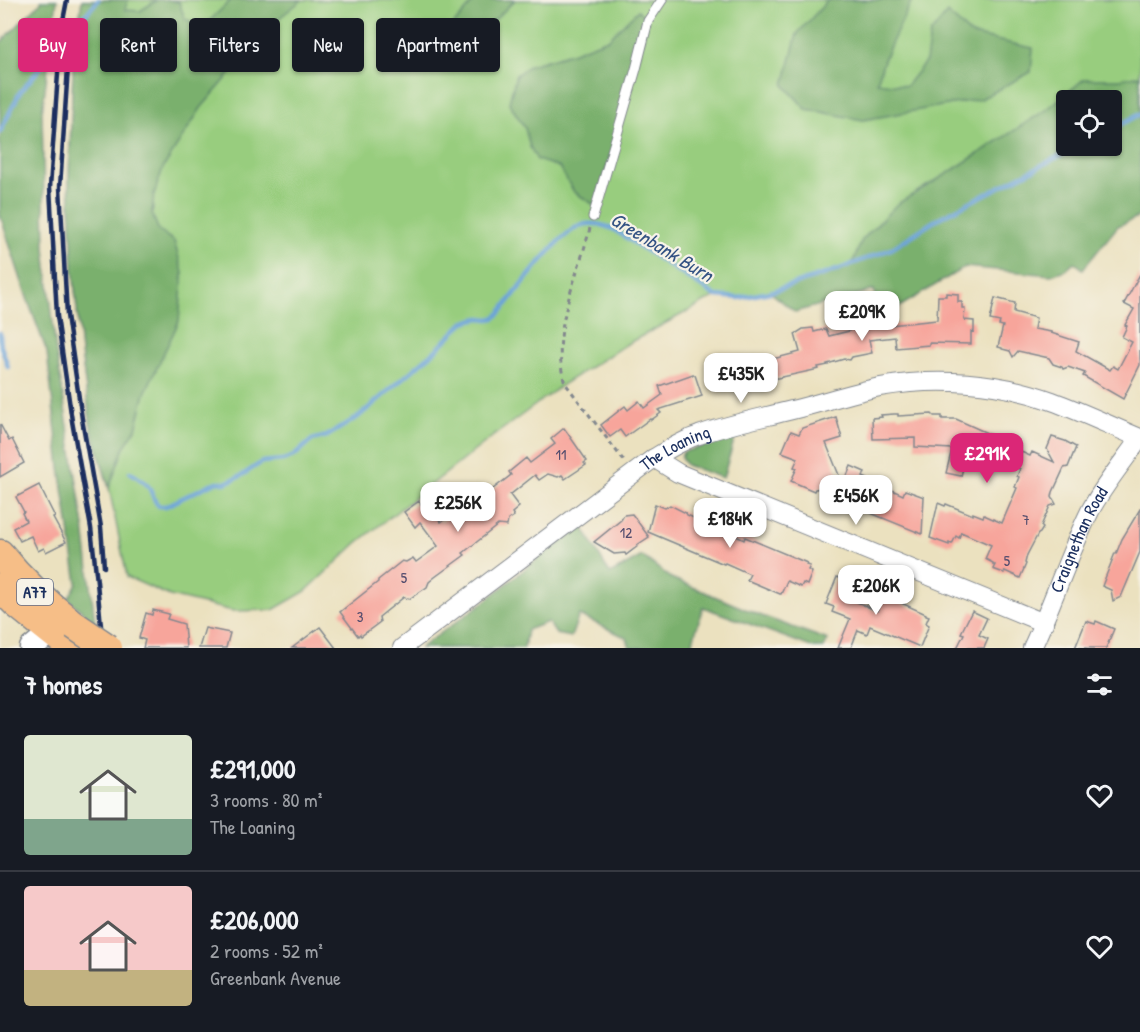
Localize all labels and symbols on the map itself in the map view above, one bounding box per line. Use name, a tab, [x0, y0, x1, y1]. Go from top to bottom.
water label: Greenbank Burn	[606, 205, 720, 289]
pin: £209K	[820, 291, 904, 342]
pin: £435K	[699, 353, 783, 404]
street label: The Loaning	[634, 419, 713, 477]
pin: £291K	[945, 433, 1029, 484]
house number: 11	[556, 444, 566, 465]
pin: £456K	[814, 475, 898, 526]
street label: Craignethan Road	[1044, 481, 1114, 596]
pin: £256K	[416, 482, 500, 533]
pin: £184K	[688, 498, 772, 549]
house number: 7	[1022, 509, 1030, 530]
house number: 12	[620, 522, 632, 543]
house number: 5	[1004, 550, 1011, 571]
pin: £206K	[834, 565, 918, 616]
house number: 5	[401, 567, 408, 588]
road number: A77	[17, 579, 53, 605]
house number: 3	[357, 606, 364, 627]

